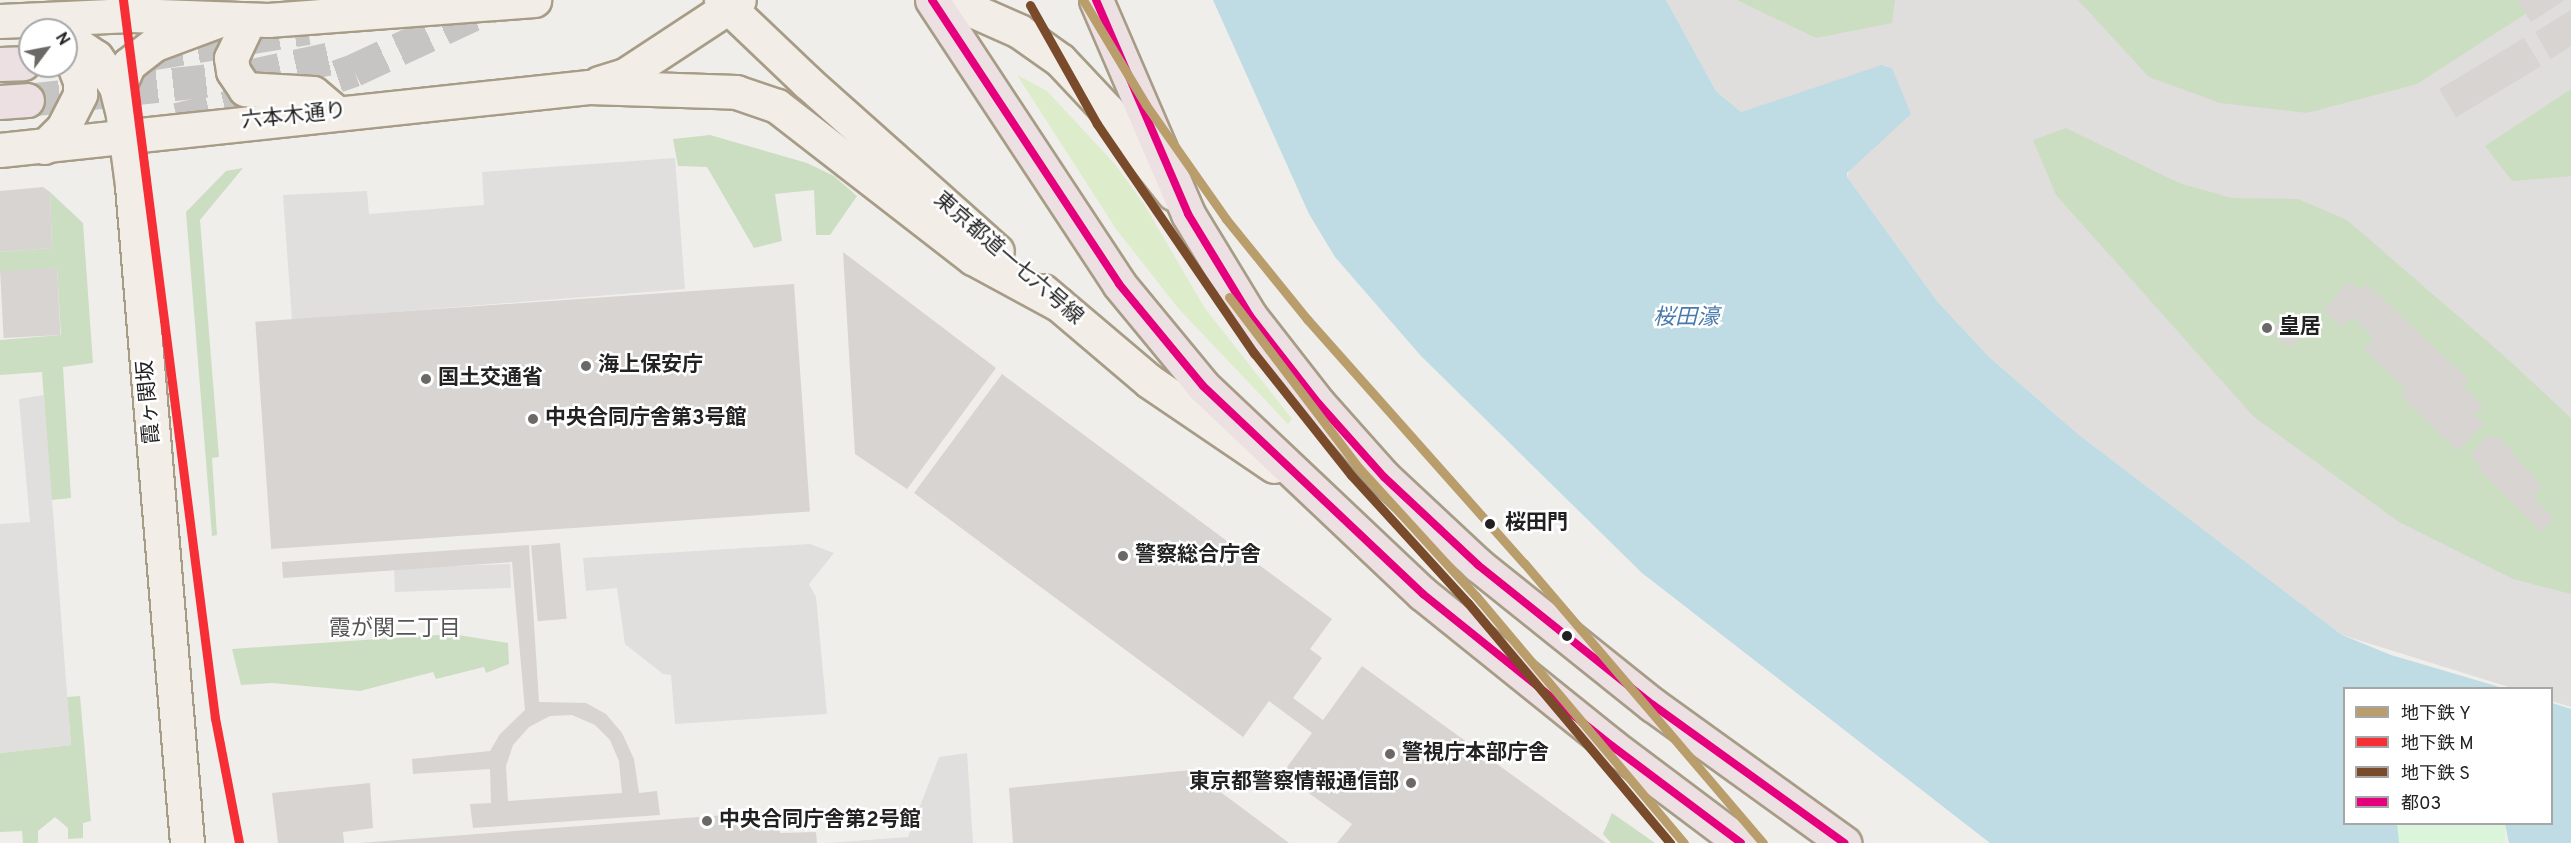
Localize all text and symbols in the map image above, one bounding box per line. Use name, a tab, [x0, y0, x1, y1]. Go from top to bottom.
north arrow	[18, 18, 78, 78]
text: N	[50, 29, 73, 50]
street label: 六本木通り	[240, 99, 348, 135]
street label: 東京都道一七六号線	[928, 187, 1088, 331]
water label: 桜田濠	[1653, 306, 1719, 332]
place label: 皇居	[2279, 315, 2321, 341]
marker: 皇居	[2260, 321, 2274, 335]
place label: 海上保安庁	[598, 353, 703, 379]
street label: 霞ヶ関坂	[134, 359, 166, 445]
marker: 海上保安庁	[579, 359, 593, 373]
place label: 国土交通省	[438, 366, 543, 392]
marker: 国土交通省	[419, 372, 433, 386]
place label: 中央合同庁舎第3号館	[545, 406, 747, 432]
marker: 中央合同庁舎第3号館	[526, 412, 540, 426]
place label: 桜田門	[1505, 511, 1568, 537]
marker: 桜田門	[1480, 514, 1500, 534]
place label: 警察総合庁舎	[1135, 543, 1261, 569]
marker: 警察総合庁舎	[1116, 549, 1130, 563]
district label: 霞が関二丁目	[329, 617, 461, 643]
unlabelled marker	[1561, 630, 1573, 642]
legend	[2343, 687, 2553, 825]
text: 地下鉄 Y	[2401, 703, 2471, 726]
text: 地下鉄 M	[2401, 733, 2474, 756]
place label: 警視庁本部庁舎	[1402, 741, 1549, 767]
marker: 警視庁本部庁舎	[1383, 747, 1397, 761]
text: 地下鉄 S	[2401, 763, 2470, 786]
place label: 東京都警察情報通信部	[1189, 770, 1399, 796]
marker: 東京都警察情報通信部	[1404, 776, 1418, 790]
text: 都03	[2401, 793, 2441, 816]
place label: 中央合同庁舎第2号館	[719, 808, 921, 834]
marker: 中央合同庁舎第2号館	[700, 814, 714, 828]

